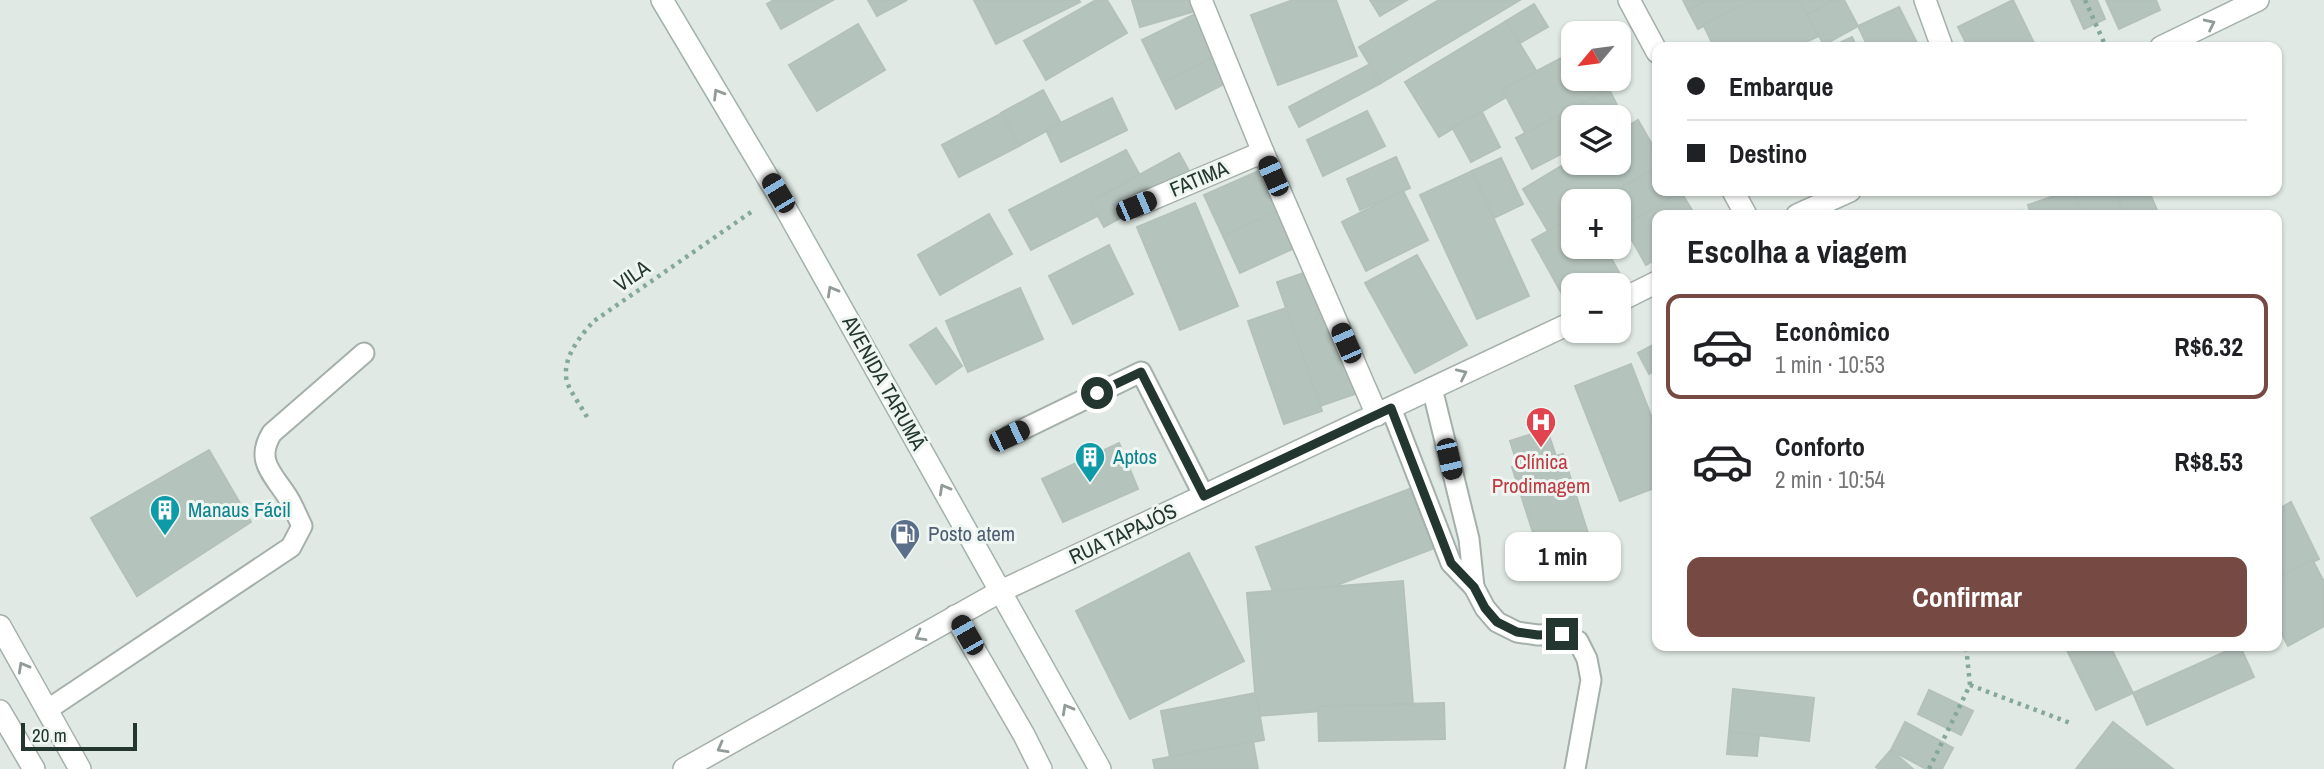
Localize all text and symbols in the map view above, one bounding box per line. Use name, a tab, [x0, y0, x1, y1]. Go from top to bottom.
one-way arrow	[2203, 18, 2215, 32]
north arrow	[1561, 21, 1631, 91]
map controls	[1561, 21, 1631, 343]
text: Embarque	[1729, 69, 1833, 104]
one-way arrow	[714, 89, 727, 102]
button: layers	[1561, 105, 1631, 175]
text: Destino	[1729, 136, 1807, 171]
street label: FATIMA	[1165, 153, 1233, 204]
car	[1255, 153, 1292, 199]
car	[759, 170, 798, 216]
car	[1113, 188, 1160, 224]
button: +	[1561, 189, 1631, 259]
text: Escolha a viagem	[1687, 230, 1907, 273]
street label: VILA	[608, 253, 656, 298]
button: −	[1561, 273, 1631, 343]
one-way arrow	[827, 286, 840, 298]
street label: AVENIDA TARUMÃ	[835, 310, 934, 456]
text: Econômico	[1775, 314, 1890, 349]
icon: car	[1691, 315, 1754, 378]
car	[1328, 320, 1365, 366]
text: R$6.32	[2174, 329, 2243, 364]
text: 1 min · 10:53	[1775, 349, 1885, 380]
one-way arrow	[1455, 369, 1467, 383]
route start	[1081, 377, 1113, 409]
hospital icon: Clínica Prodimagem	[1524, 405, 1558, 449]
car	[986, 417, 1033, 455]
text: Conforto	[1775, 429, 1865, 464]
icon: car	[1691, 430, 1754, 493]
car	[1435, 436, 1464, 482]
building icon: Aptos	[1073, 440, 1107, 484]
place label: Aptos	[1112, 442, 1157, 471]
text: R$8.53	[2174, 444, 2243, 479]
place label: Clínica Prodimagem	[1492, 447, 1590, 500]
text: 2 min · 10:54	[1775, 464, 1885, 495]
one-way arrow	[939, 484, 952, 497]
building icon: Manaus Fácil	[148, 493, 182, 537]
place label: Manaus Fácil	[188, 495, 291, 524]
street label: RUA TAPAJÓS	[1064, 496, 1181, 571]
fuel station icon: Posto atem	[888, 517, 922, 561]
place label: Posto atem	[928, 519, 1015, 548]
callout: 1 min	[1504, 532, 1620, 582]
text: 1 min	[1538, 541, 1588, 572]
button: Confirmar	[1687, 557, 2247, 637]
car	[948, 612, 987, 658]
route end	[1546, 618, 1578, 650]
one-way arrow	[915, 628, 927, 641]
one-way arrow	[18, 661, 31, 674]
one-way arrow	[1062, 704, 1075, 717]
scale bar	[21, 720, 136, 752]
text: 20 m	[32, 722, 67, 748]
one-way arrow	[716, 740, 729, 753]

